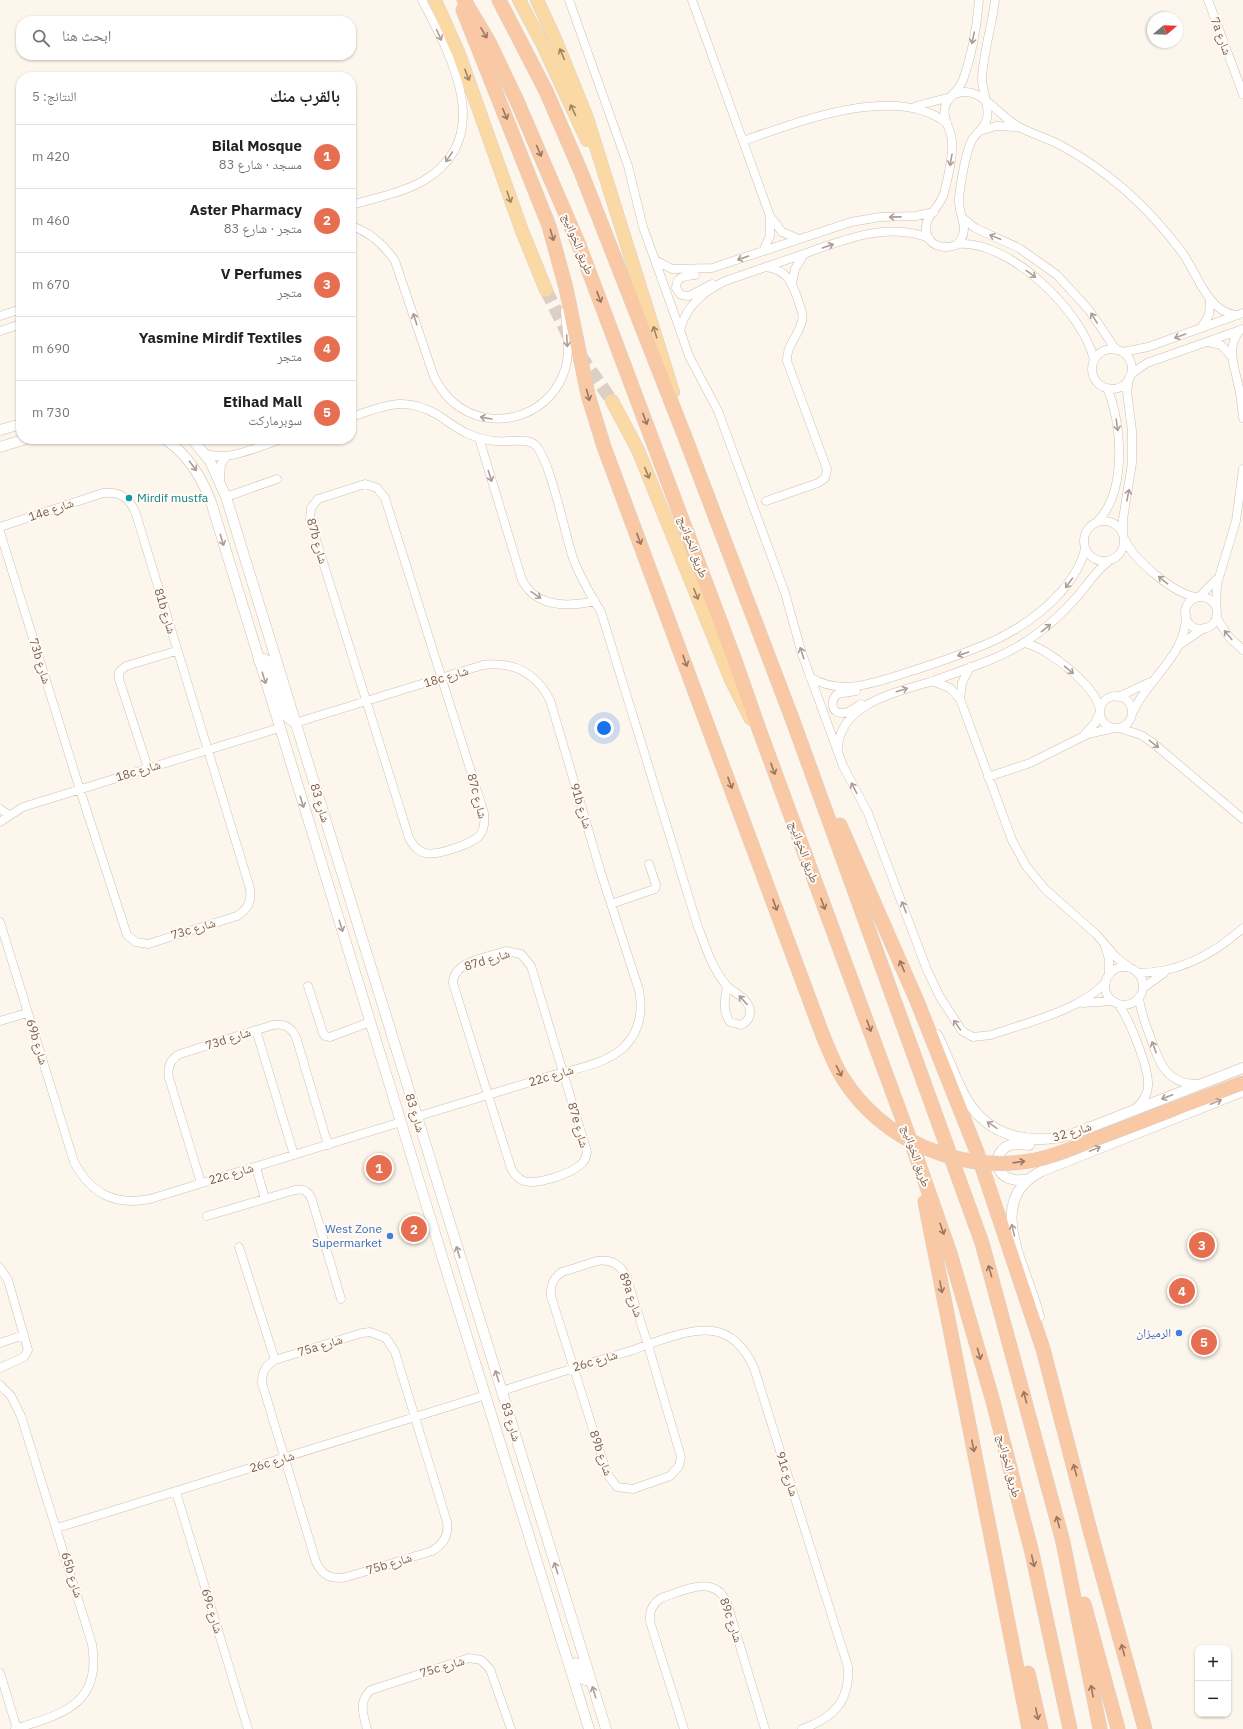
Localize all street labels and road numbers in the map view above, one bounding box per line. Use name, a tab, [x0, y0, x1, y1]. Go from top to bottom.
street label: 7a شارع	[1207, 15, 1235, 57]
street label: طريق الخوانيج	[559, 211, 598, 277]
street label: 14e شارع	[26, 495, 76, 525]
street label: طريق الخوانيج	[675, 514, 712, 580]
street label: 87b شارع	[303, 516, 331, 566]
street label: 81b شارع	[150, 586, 180, 636]
street label: 73b شارع	[25, 636, 55, 686]
street label: 18c شارع	[422, 663, 470, 691]
street label: 18c شارع	[114, 757, 162, 785]
street label: 87c شارع	[463, 772, 491, 820]
street label: 91b شارع	[566, 781, 596, 831]
street label: شارع 83	[306, 782, 334, 825]
street label: طريق الخوانيج	[786, 819, 823, 885]
street label: 73c شارع	[169, 915, 217, 943]
street label: 87d شارع	[462, 945, 512, 975]
street label: 69b شارع	[22, 1017, 52, 1067]
street label: 73d شارع	[203, 1024, 253, 1054]
street label: 22c شارع	[527, 1062, 575, 1090]
street label: شارع 83	[401, 1092, 429, 1135]
street label: 87e شارع	[564, 1100, 592, 1150]
street label: شارع 32	[1051, 1118, 1094, 1146]
street label: طريق الخوانيج	[899, 1123, 934, 1189]
street label: 22c شارع	[207, 1160, 255, 1188]
street label: 89a شارع	[616, 1270, 646, 1320]
street label: 75a شارع	[295, 1332, 345, 1360]
street label: 26c شارع	[571, 1347, 619, 1375]
street label: شارع 83	[497, 1401, 525, 1444]
street label: 89b شارع	[586, 1428, 616, 1478]
street label: طريق الخوانيج	[994, 1433, 1025, 1499]
street label: 26c شارع	[248, 1448, 296, 1476]
street label: 91c شارع	[772, 1450, 802, 1498]
street label: 75b شارع	[364, 1549, 414, 1579]
street label: 65b شارع	[57, 1550, 87, 1600]
street label: 69c شارع	[198, 1587, 226, 1635]
street label: 89c شارع	[716, 1596, 746, 1644]
street label: 75c شارع	[418, 1653, 466, 1681]

